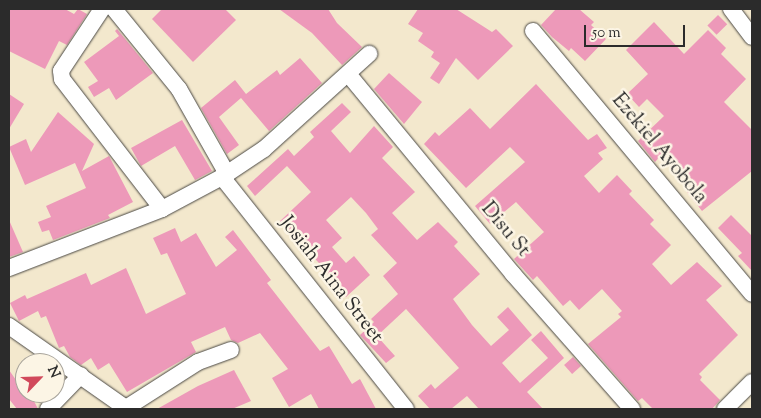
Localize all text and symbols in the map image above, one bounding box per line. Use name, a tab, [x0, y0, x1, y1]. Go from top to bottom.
scale bar	[586, 15, 687, 47]
text: 50 m	[592, 23, 621, 44]
street label: Ezekiel Ayobola	[606, 89, 712, 209]
street label: Disu St	[475, 198, 535, 262]
street label: Josiah Aina Street	[274, 212, 388, 348]
north arrow	[15, 353, 65, 403]
text: N	[41, 363, 64, 381]

